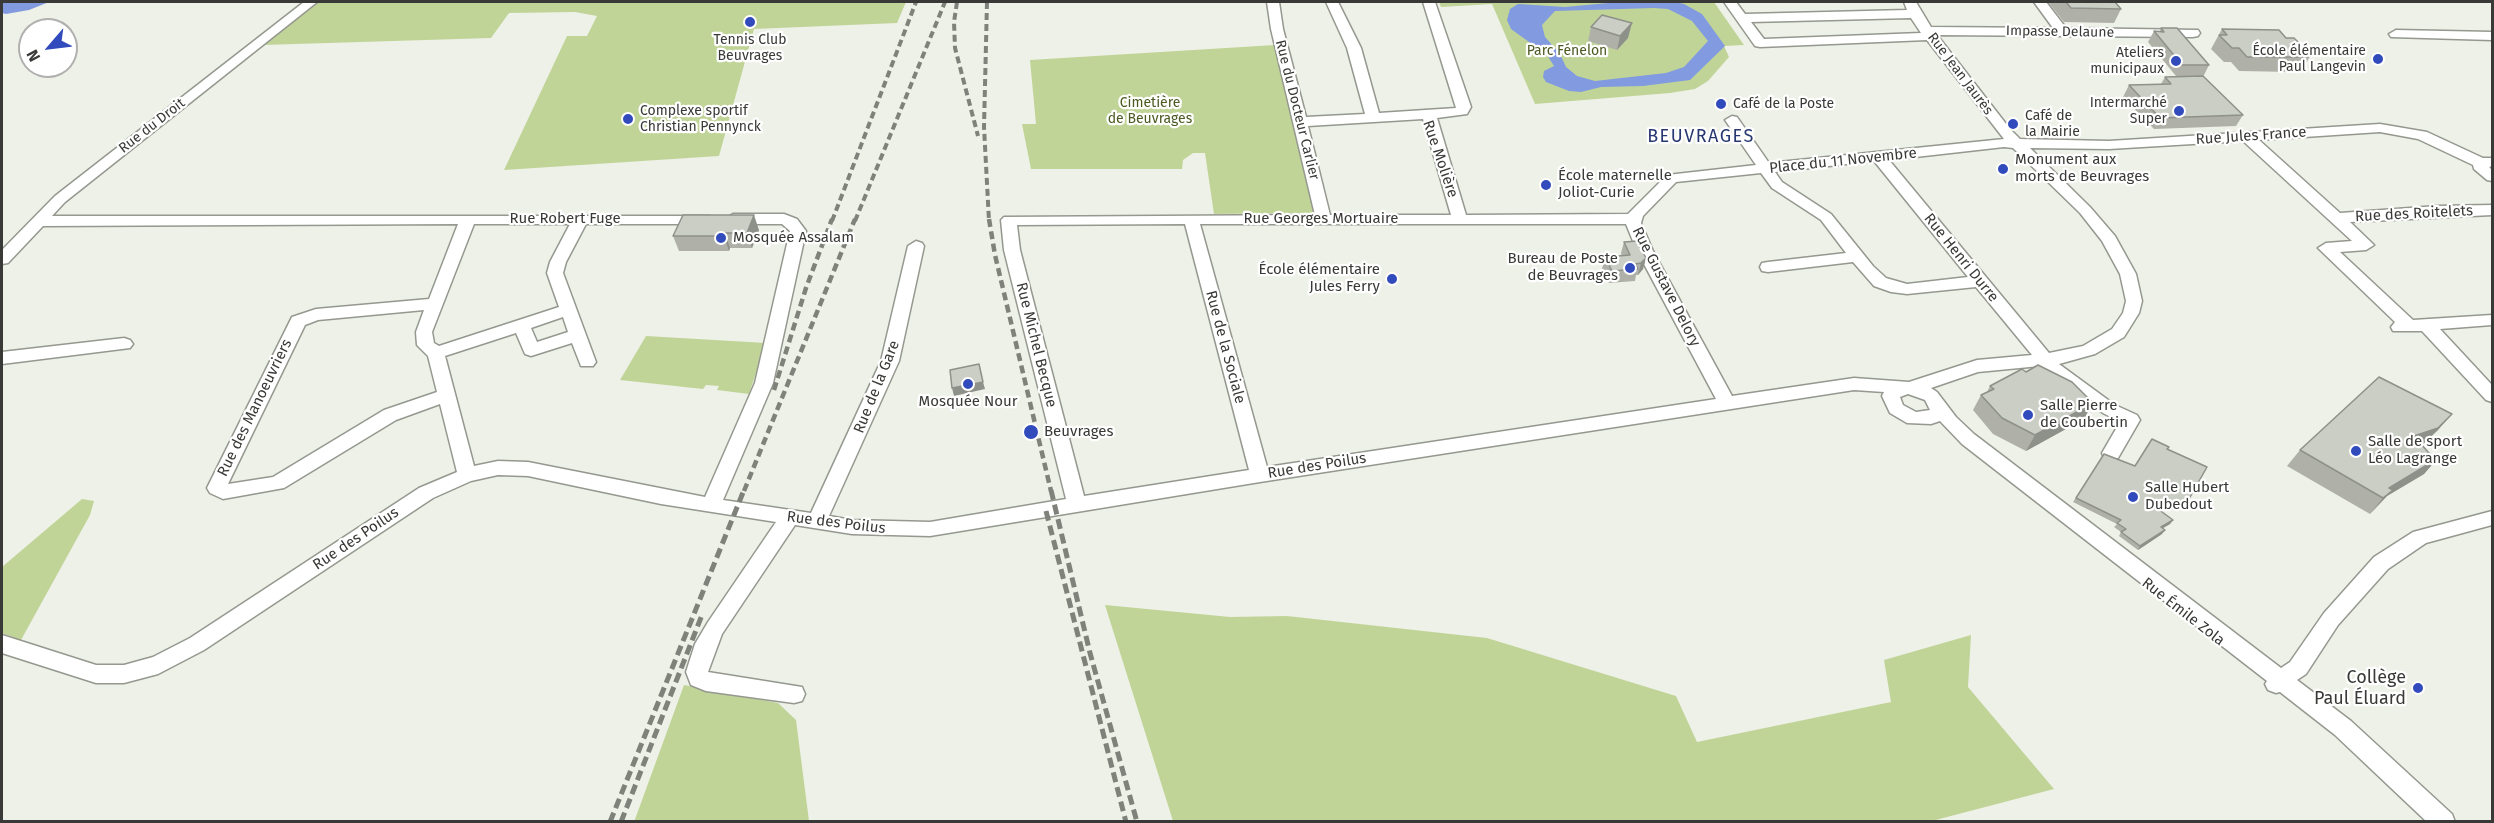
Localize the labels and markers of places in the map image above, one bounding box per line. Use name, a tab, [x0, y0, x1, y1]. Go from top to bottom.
marker: Tennis Club Beuvrages	[743, 15, 757, 29]
place label: Tennis Club Beuvrages	[714, 32, 786, 64]
place label: École élémentaire Paul Langevin	[2253, 43, 2366, 76]
place label: Ateliers municipaux	[2090, 45, 2164, 78]
marker: École élémentaire Paul Langevin	[2371, 52, 2385, 66]
marker: Ateliers municipaux	[2169, 54, 2183, 68]
place label: Intermarché Super	[2090, 95, 2167, 128]
place label: Café de la Poste	[1733, 96, 1834, 112]
marker: Café de la Poste	[1714, 97, 1728, 111]
place label: Complexe sportif Christian Pennynck	[640, 103, 761, 136]
marker: Intermarché Super	[2172, 104, 2186, 118]
place label: Café de la Mairie	[2025, 108, 2080, 140]
marker: Complexe sportif Christian Pennynck	[621, 112, 635, 126]
marker: Café de la Mairie	[2006, 117, 2020, 131]
place label: Monument aux morts de Beuvrages	[2015, 151, 2149, 186]
marker: Monument aux morts de Beuvrages	[1996, 162, 2010, 176]
place label: École maternelle Joliot-Curie	[1558, 167, 1672, 202]
marker: École maternelle Joliot-Curie	[1539, 178, 1553, 192]
place label: Mosquée Assalam	[733, 229, 854, 247]
marker: Mosquée Assalam	[714, 231, 728, 245]
place label: Bureau de Poste de Beuvrages	[1507, 250, 1618, 285]
place label: École élémentaire Jules Ferry	[1258, 261, 1380, 296]
marker: Bureau de Poste de Beuvrages	[1623, 261, 1637, 275]
marker: École élémentaire Jules Ferry	[1385, 272, 1399, 286]
marker: Mosquée Nour	[961, 377, 975, 391]
place label: Mosquée Nour	[919, 393, 1017, 411]
place label: Salle Pierre de Coubertin	[2040, 397, 2128, 432]
marker: Salle Pierre de Coubertin	[2021, 408, 2035, 422]
marker: Beuvrages	[1022, 423, 1040, 441]
place label: Beuvrages	[1044, 423, 1113, 441]
place label: Salle de sport Léo Lagrange	[2368, 433, 2462, 468]
marker: Salle de sport Léo Lagrange	[2349, 444, 2363, 458]
place label: Salle Hubert Dubedout	[2145, 479, 2229, 514]
marker: Salle Hubert Dubedout	[2126, 490, 2140, 504]
place label: Collège Paul Éluard	[2314, 667, 2406, 710]
marker: Collège Paul Éluard	[2411, 681, 2425, 695]

